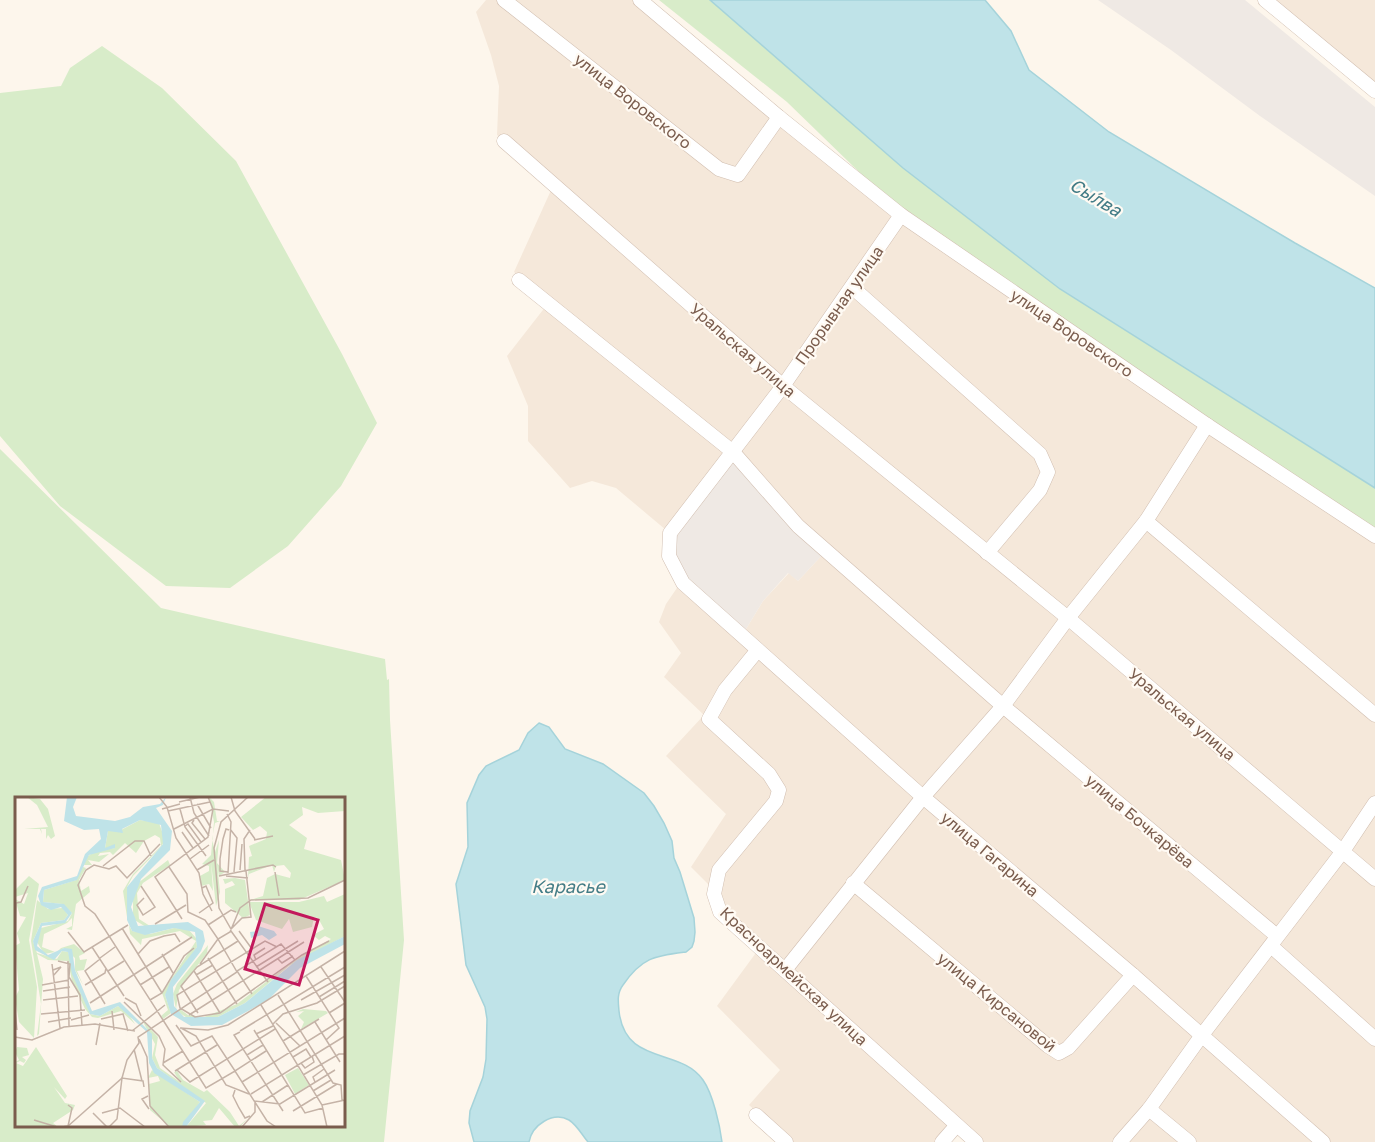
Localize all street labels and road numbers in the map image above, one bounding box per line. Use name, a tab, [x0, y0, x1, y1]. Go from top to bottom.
street label: улица Воровского	[570, 49, 696, 153]
street label: Прорывная улица	[790, 242, 888, 368]
street label: улица Воровского	[1007, 285, 1137, 381]
street label: Уральская улица	[686, 299, 800, 401]
street label: Уральская улица	[1124, 663, 1240, 765]
street label: улица Бочкарёва	[1082, 770, 1198, 872]
street label: улица Гагарина	[937, 807, 1043, 901]
street label: Красноармейская улица	[716, 902, 872, 1050]
street label: улица Кирсановой	[934, 948, 1060, 1056]

